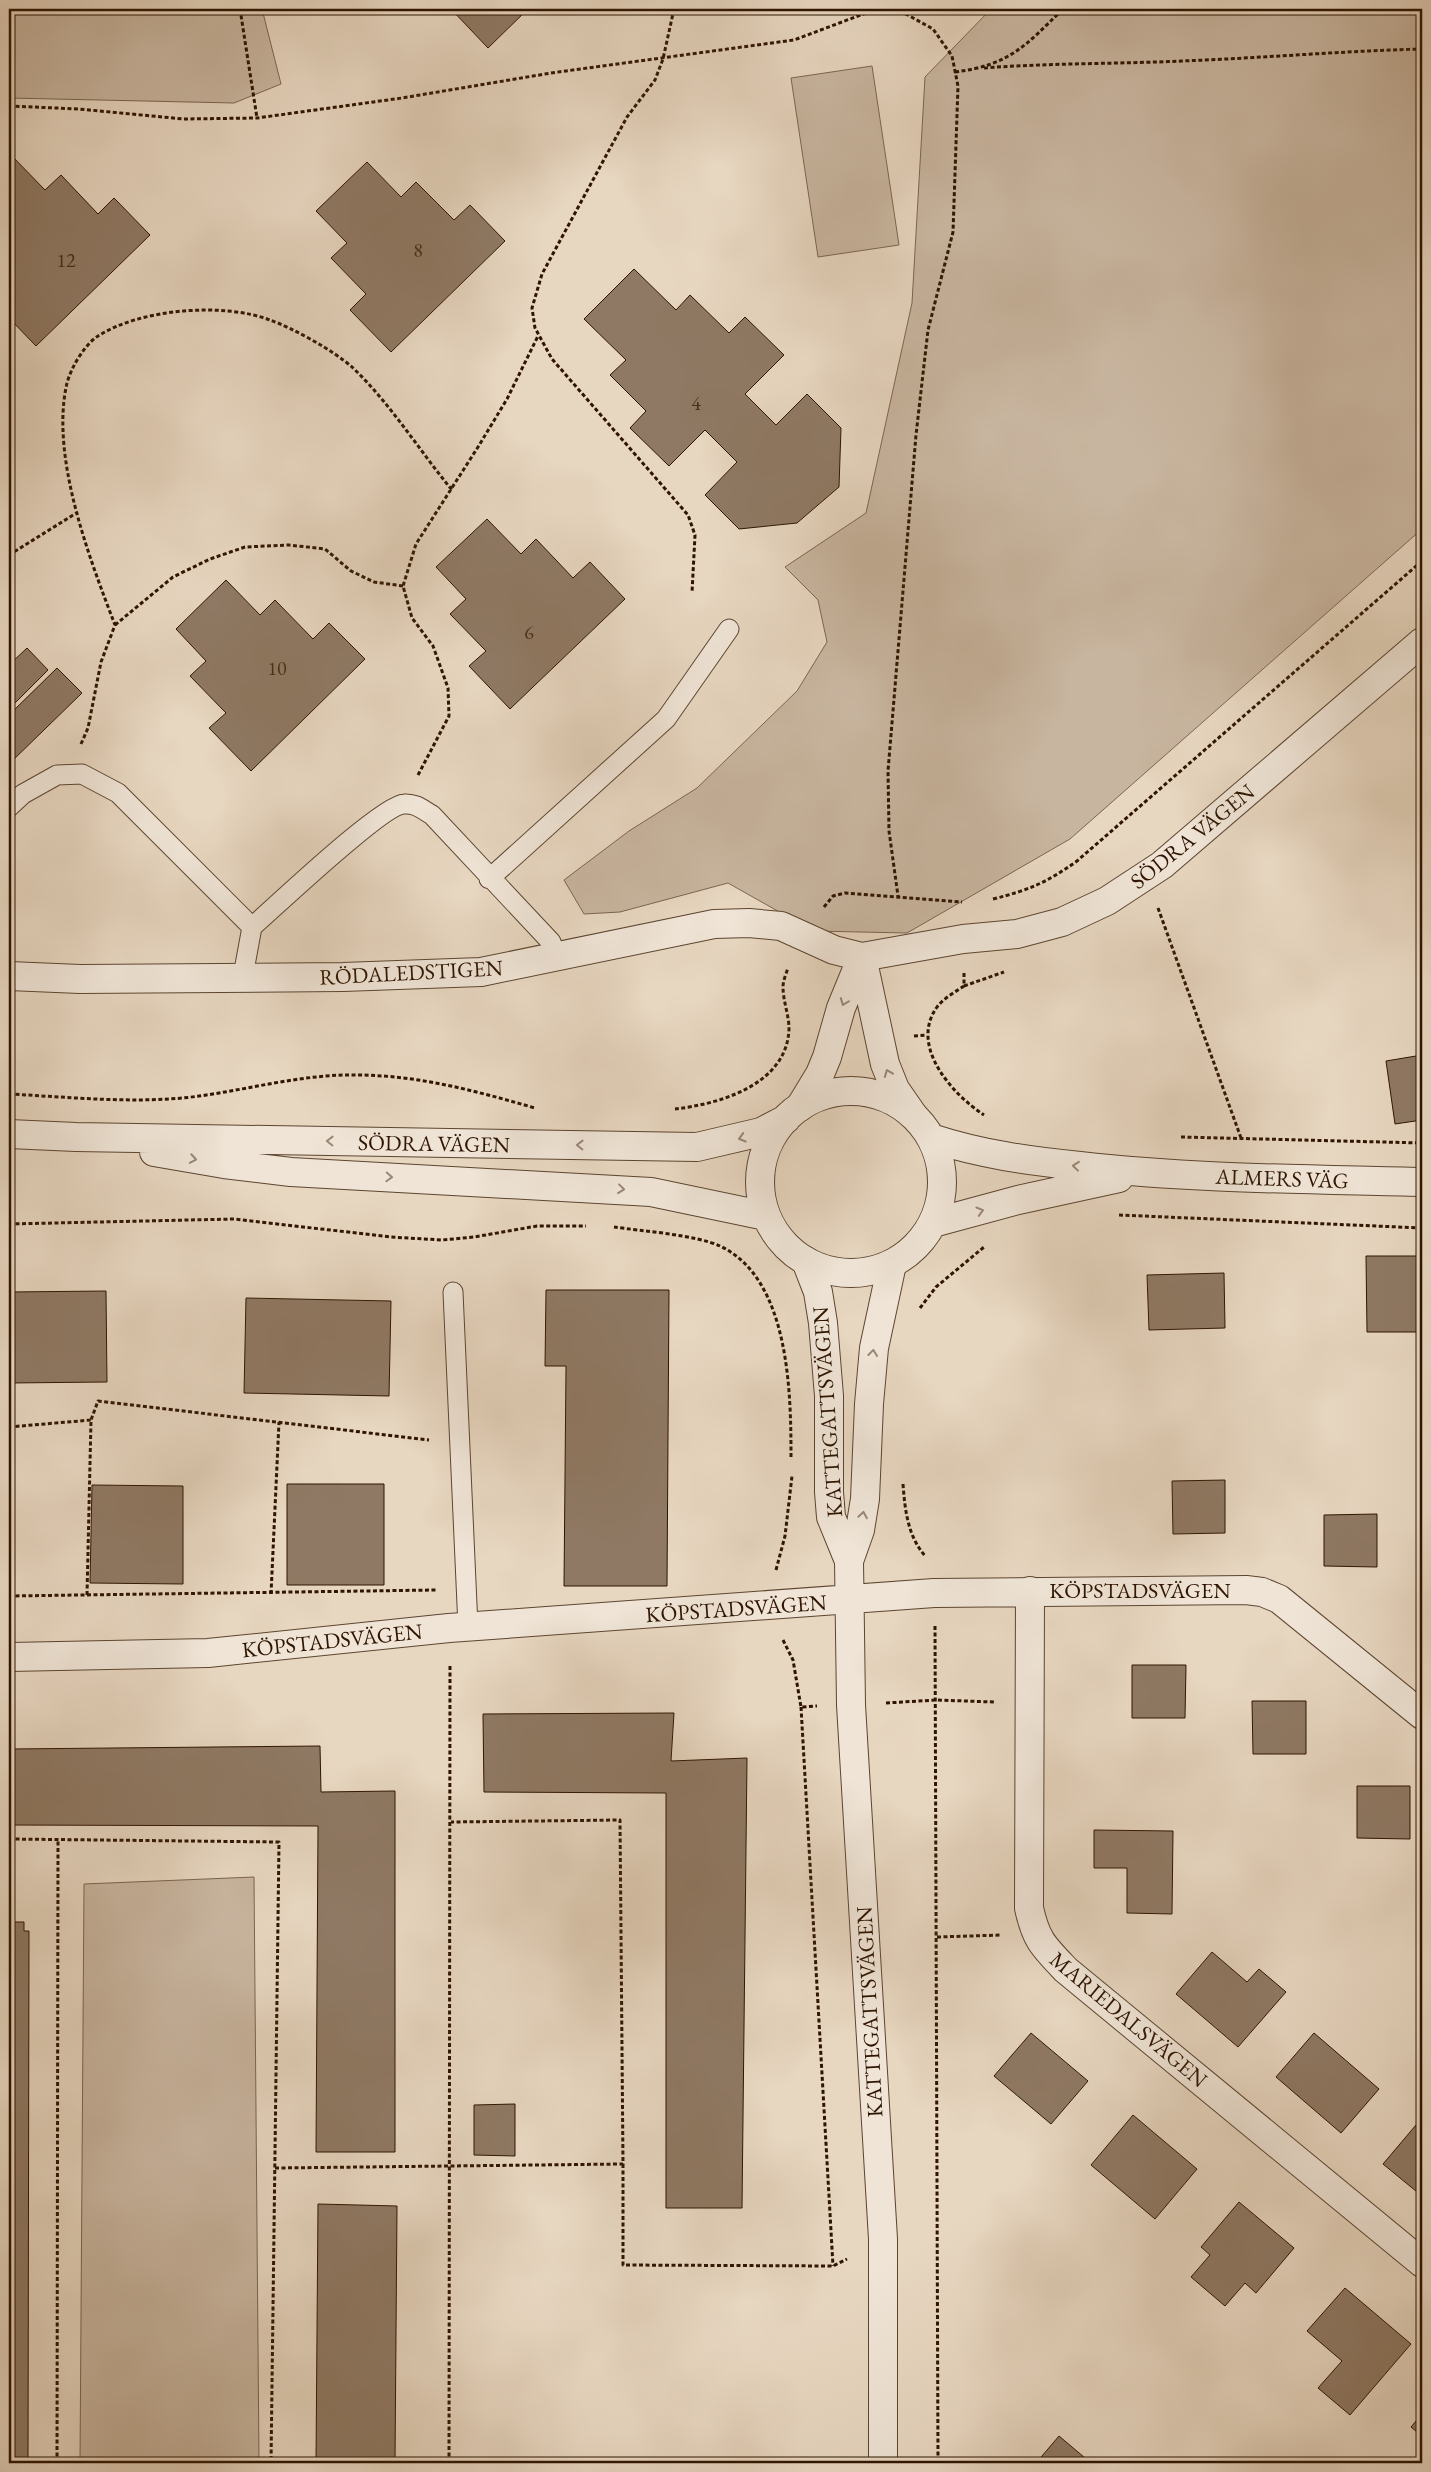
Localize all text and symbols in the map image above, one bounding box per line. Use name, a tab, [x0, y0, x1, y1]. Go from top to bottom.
house number: 8	[413, 237, 423, 263]
house number: 12	[56, 247, 76, 273]
house number: 4	[691, 390, 701, 416]
house number: 6	[524, 619, 534, 645]
house number: 10	[267, 655, 287, 681]
street label: SÖDRA VÄGEN	[1124, 777, 1261, 896]
street label: RÖDALEDSTIGEN	[318, 953, 504, 992]
one-way arrow	[839, 997, 850, 1006]
one-way arrow	[884, 1069, 895, 1078]
street label: SÖDRA VÄGEN	[358, 1128, 511, 1159]
one-way arrow	[738, 1132, 746, 1142]
one-way arrow	[326, 1136, 334, 1147]
one-way arrow	[576, 1140, 584, 1150]
one-way arrow	[188, 1153, 197, 1163]
one-way arrow	[1072, 1161, 1080, 1172]
street label: ALMERS VÄG	[1214, 1162, 1349, 1195]
one-way arrow	[386, 1171, 394, 1182]
one-way arrow	[618, 1183, 626, 1194]
one-way arrow	[975, 1206, 984, 1216]
street label: KATTEGATTSVÄGEN	[806, 1305, 849, 1518]
one-way arrow	[867, 1348, 878, 1356]
one-way arrow	[857, 1510, 867, 1519]
street label: KÖPSTADSVÄGEN	[1049, 1576, 1231, 1605]
street label: KÖPSTADSVÄGEN	[645, 1588, 828, 1629]
street label: KÖPSTADSVÄGEN	[240, 1617, 424, 1664]
street label: KATTEGATTSVÄGEN	[849, 1905, 890, 2118]
street label: MARIEDALSVÄGEN	[1044, 1945, 1214, 2094]

